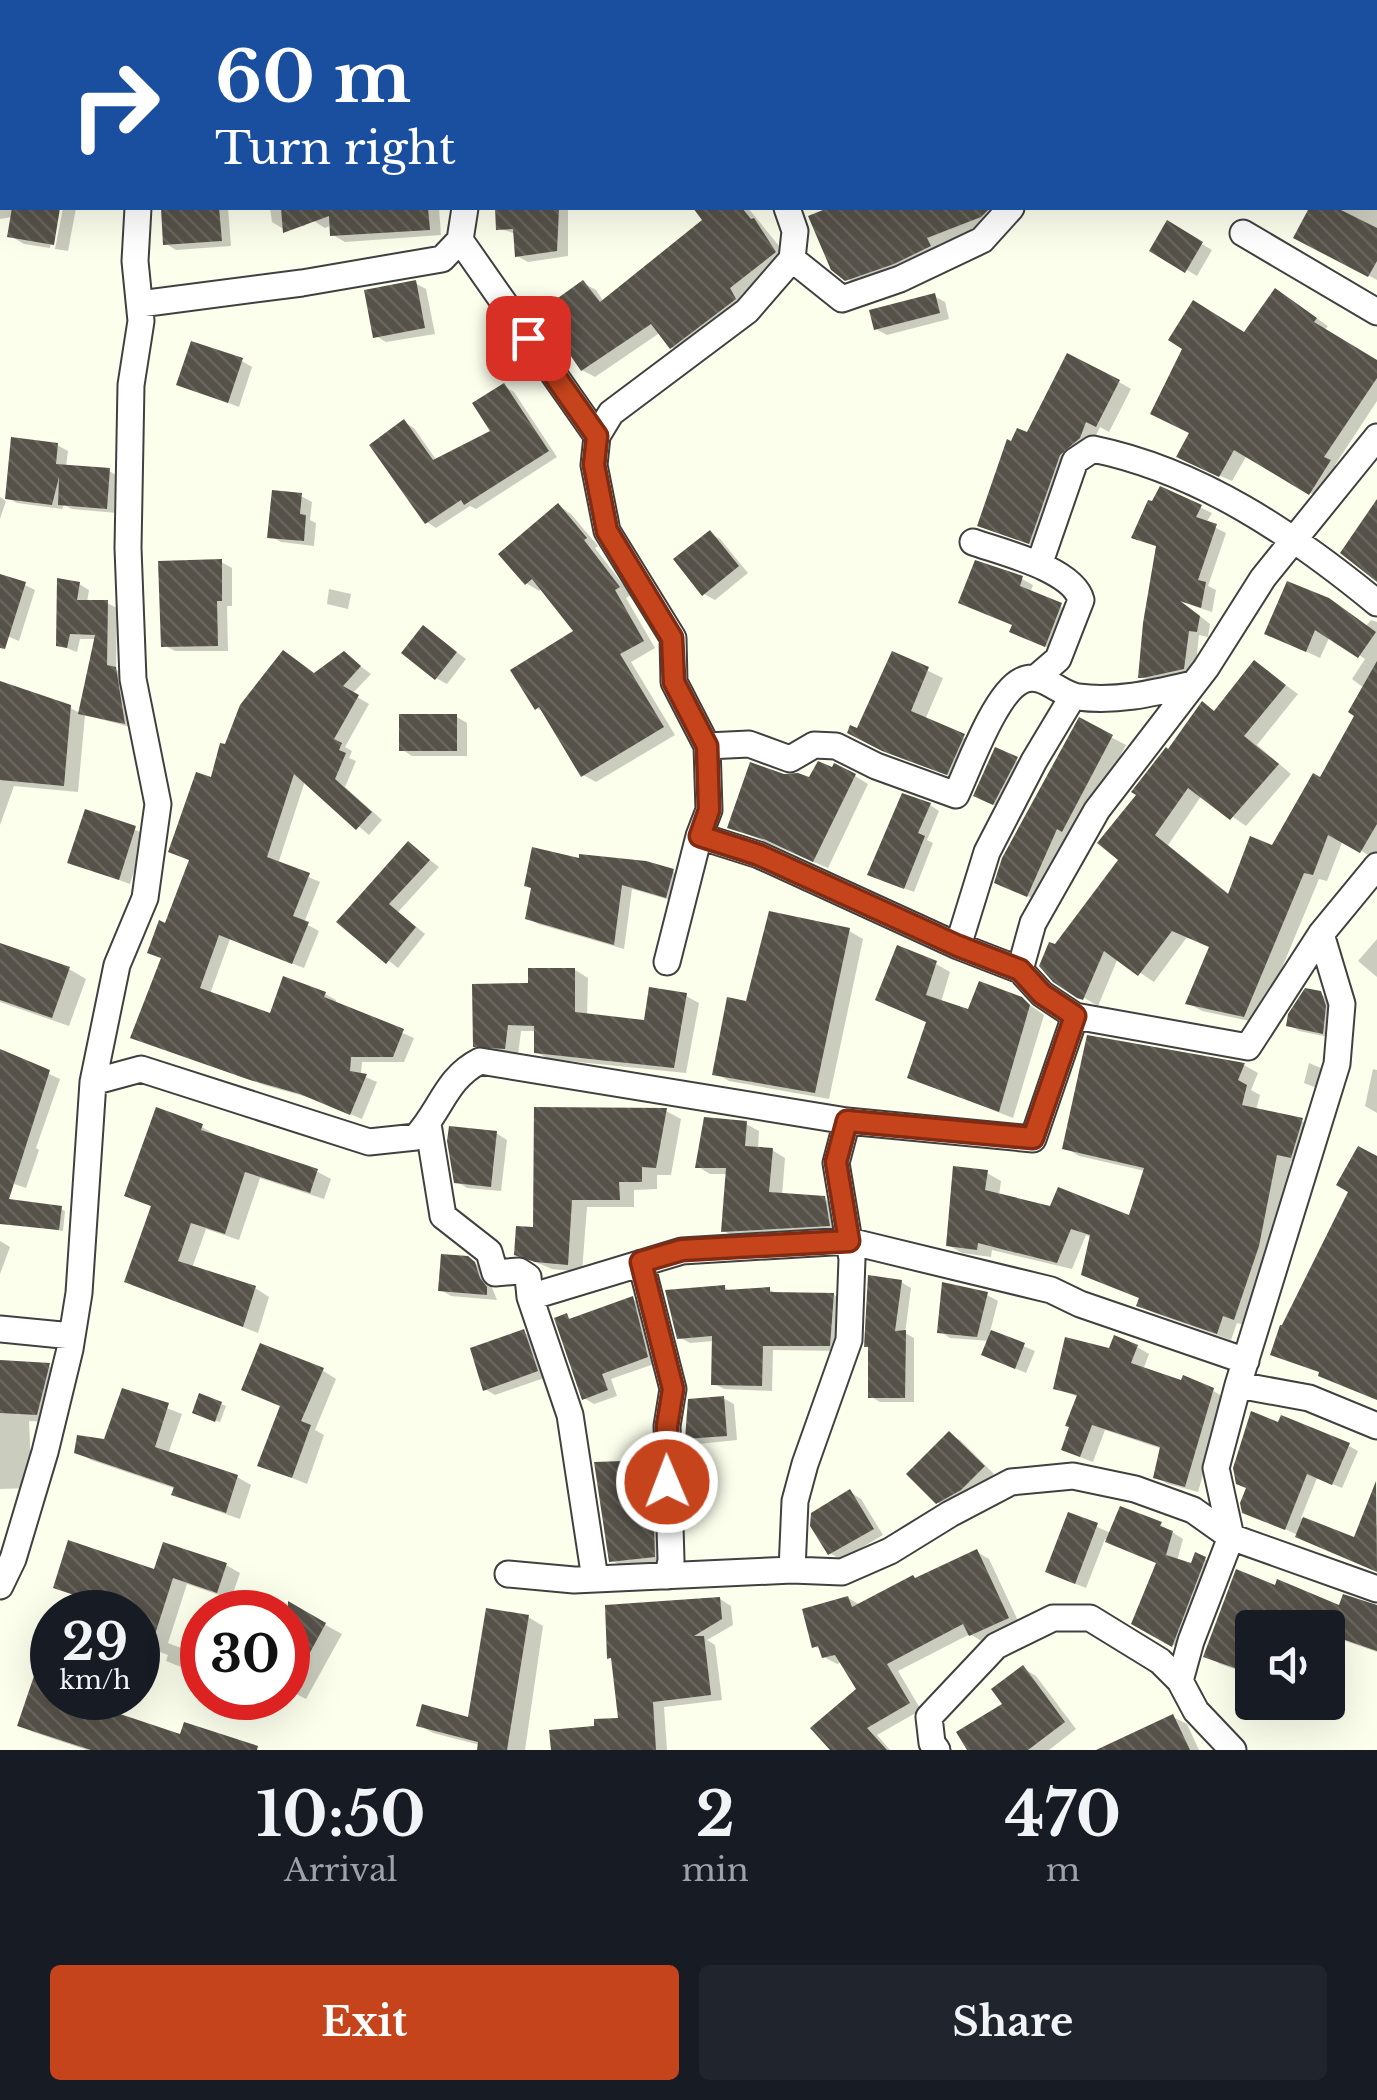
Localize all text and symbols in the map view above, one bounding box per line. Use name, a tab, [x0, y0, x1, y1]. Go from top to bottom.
text: 60 m	[215, 34, 411, 121]
icon: right	[50, 40, 180, 170]
text: Turn right	[215, 120, 456, 176]
pin	[486, 296, 571, 381]
icon: arrive	[501, 311, 556, 366]
position arrow	[615, 1430, 719, 1534]
speed limit sign: 30	[180, 1590, 310, 1720]
map controls	[1235, 1610, 1345, 1720]
button: sound	[1235, 1610, 1345, 1720]
text: 29	[62, 1611, 128, 1674]
text: km/h	[60, 1665, 130, 1696]
text: 10:50	[256, 1778, 426, 1852]
text: 2	[696, 1778, 735, 1852]
text: 470	[1005, 1778, 1121, 1852]
text: Arrival	[284, 1850, 397, 1890]
text: min	[682, 1850, 749, 1890]
text: m	[1046, 1850, 1080, 1890]
button: Exit	[50, 1965, 679, 2080]
button: Share	[699, 1965, 1327, 2080]

